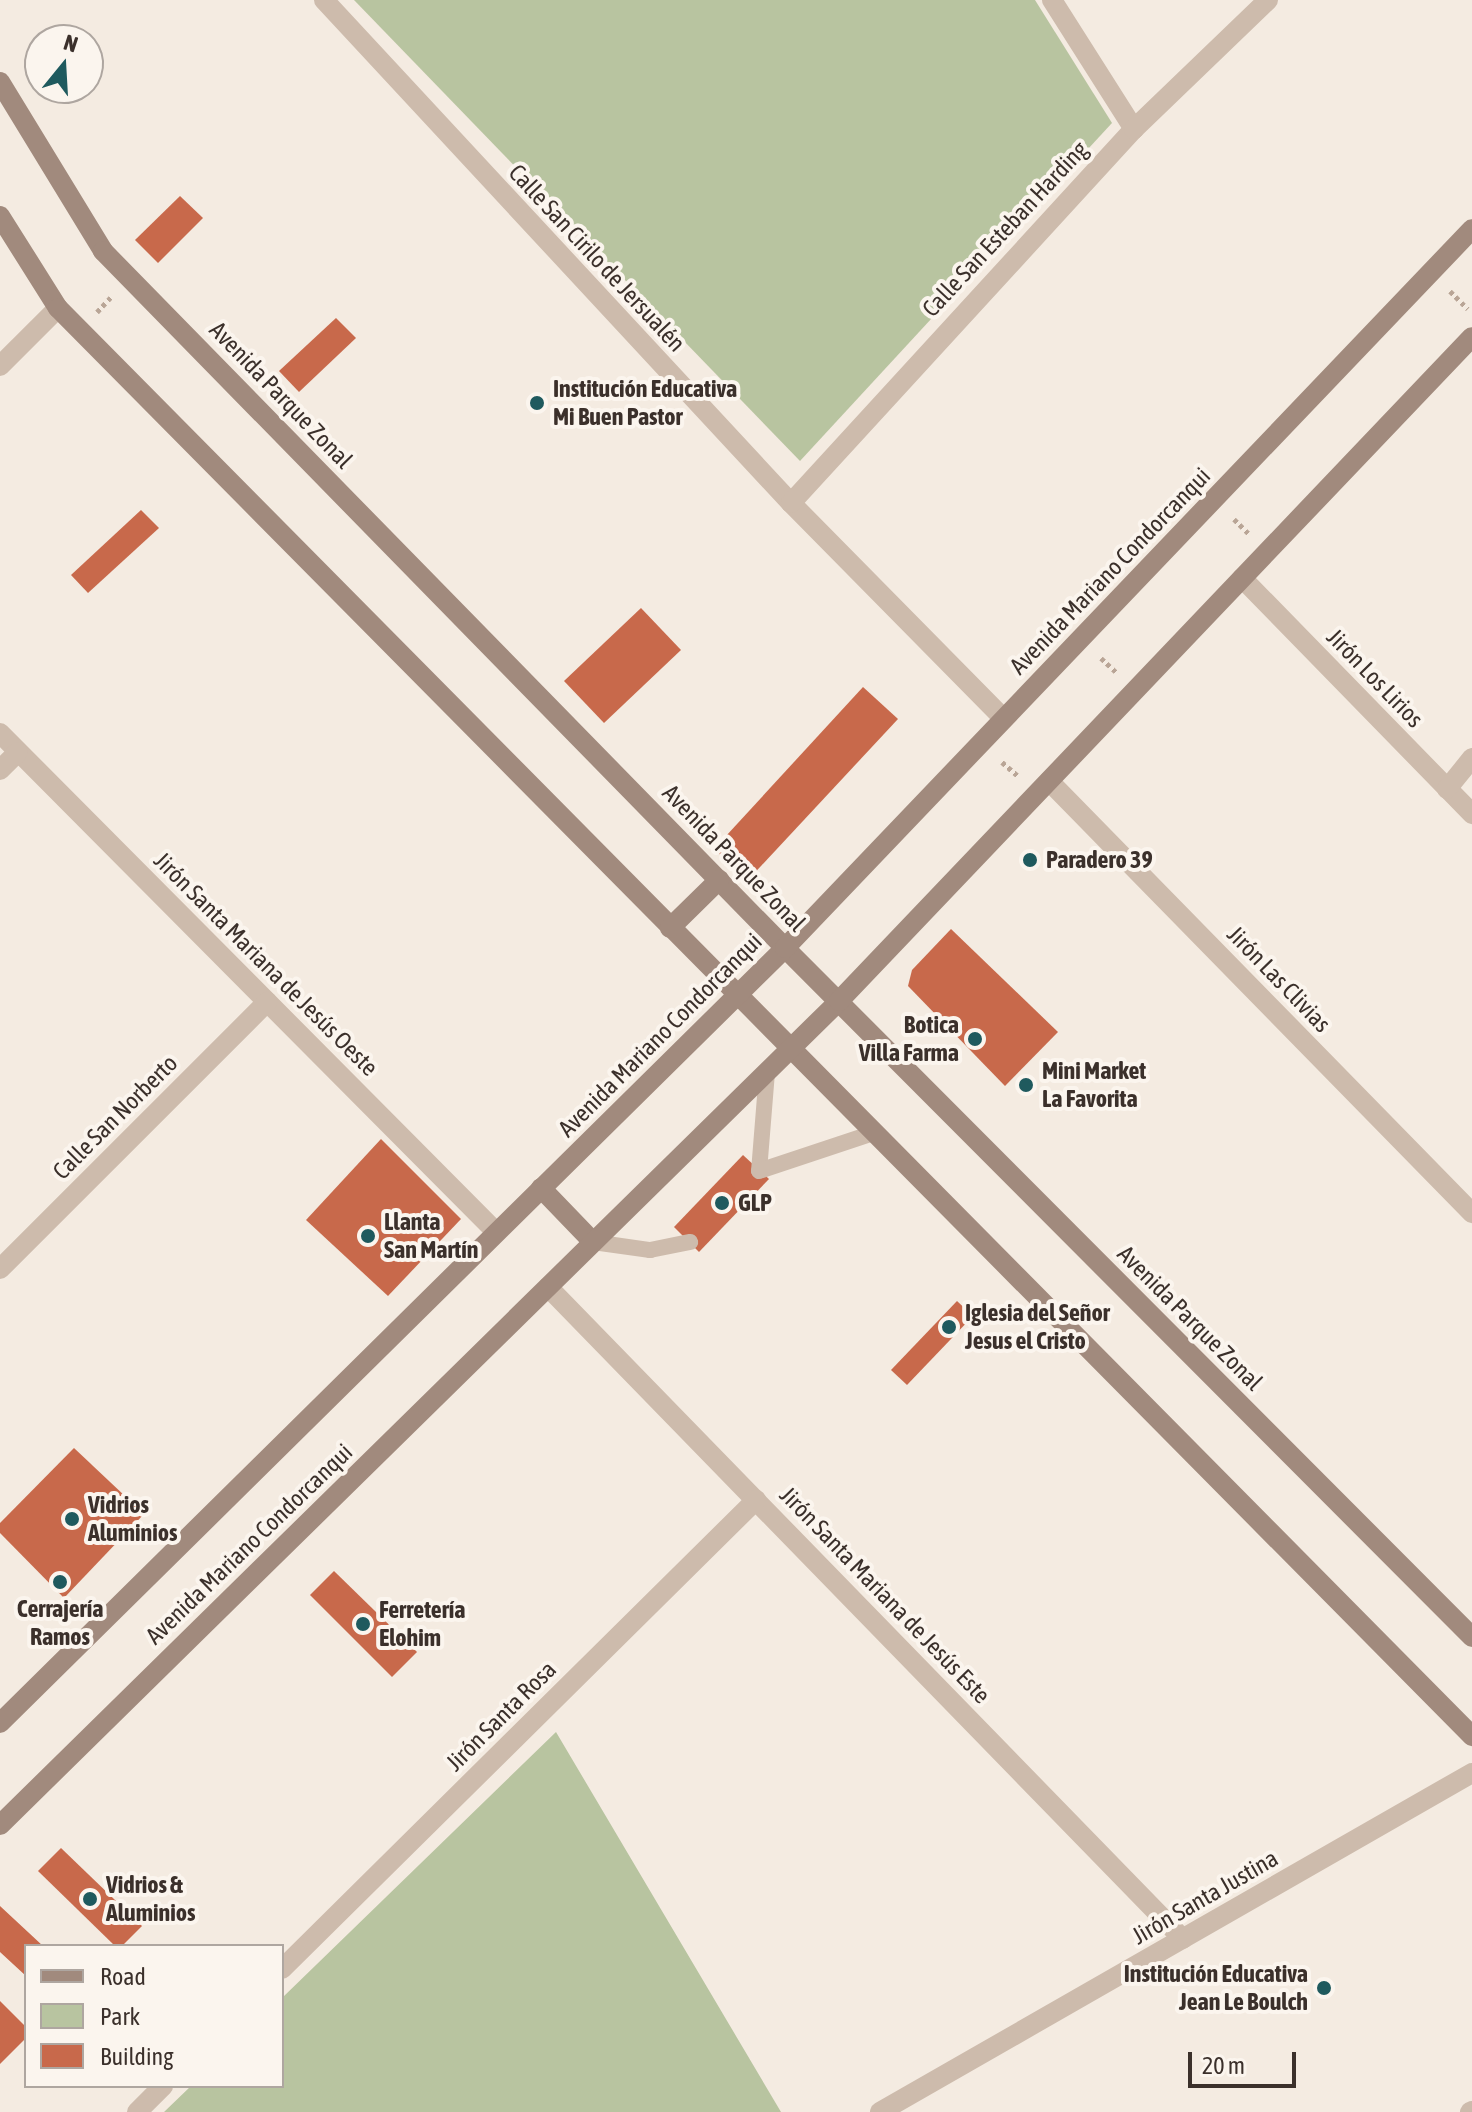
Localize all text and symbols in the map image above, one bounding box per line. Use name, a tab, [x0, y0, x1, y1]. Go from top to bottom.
north arrow	[24, 24, 104, 104]
text: N	[61, 29, 81, 57]
street label: Calle San Esteban Harding	[916, 135, 1094, 323]
street label: Calle San Cirilo de Jersualén	[503, 158, 691, 358]
street label: Avenida Parque Zonal	[204, 316, 358, 474]
place label: Institución Educativa Mi Buen Pastor	[553, 375, 737, 431]
marker: Institución Educativa Mi Buen Pastor	[528, 394, 546, 412]
street label: Avenida Mariano Condorcanqui	[1004, 462, 1216, 680]
street label: Jirón Los Lirios	[1321, 623, 1429, 733]
street label: Avenida Parque Zonal	[657, 779, 811, 937]
street label: Jirón Santa Mariana de Jesús Oeste	[148, 846, 384, 1082]
place label: Paradero 39	[1046, 846, 1153, 874]
marker: Paradero 39	[1021, 851, 1039, 869]
street label: Jirón Las Clivias	[1221, 920, 1337, 1038]
street label: Avenida Mariano Condorcanqui	[552, 927, 768, 1143]
place label: Botica Villa Farma	[859, 1011, 959, 1067]
marker: Botica Villa Farma	[966, 1030, 984, 1048]
street label: Calle San Norberto	[47, 1049, 183, 1185]
place label: Mini Market La Favorita	[1042, 1057, 1146, 1113]
marker: Mini Market La Favorita	[1017, 1076, 1035, 1094]
place label: GLP	[738, 1189, 772, 1217]
marker: GLP	[713, 1194, 731, 1212]
place label: Llanta San Martín	[384, 1208, 478, 1264]
marker: Llanta San Martín	[359, 1227, 377, 1245]
street label: Avenida Parque Zonal	[1112, 1240, 1268, 1396]
place label: Iglesia del Señor Jesus el Cristo	[965, 1299, 1110, 1355]
marker: Iglesia del Señor Jesus el Cristo	[940, 1318, 958, 1336]
street label: Avenida Mariano Condorcanqui	[140, 1438, 358, 1650]
street label: Jirón Santa Mariana de Jesús Este	[774, 1481, 996, 1709]
place label: Vidrios Aluminios	[88, 1491, 177, 1547]
marker: Vidrios Aluminios	[63, 1510, 81, 1528]
marker: Cerrajería Ramos	[51, 1573, 69, 1591]
place label: Cerrajería Ramos	[17, 1595, 103, 1651]
place label: Ferretería Elohim	[379, 1596, 465, 1652]
marker: Ferretería Elohim	[354, 1615, 372, 1633]
street label: Jirón Santa Rosa	[440, 1655, 562, 1777]
street label: Jirón Santa Justina	[1127, 1844, 1283, 1950]
place label: Vidrios & Aluminios	[106, 1871, 195, 1927]
marker: Vidrios & Aluminios	[81, 1890, 99, 1908]
legend	[24, 1944, 284, 2088]
place label: Institución Educativa Jean Le Boulch	[1124, 1960, 1308, 2016]
text: Road	[100, 1963, 146, 1990]
marker: Institución Educativa Jean Le Boulch	[1315, 1979, 1333, 1997]
text: Park	[100, 2003, 140, 2030]
scale bar	[1192, 2036, 1300, 2086]
text: Building	[100, 2043, 173, 2070]
text: 20 m	[1202, 2052, 1245, 2079]

